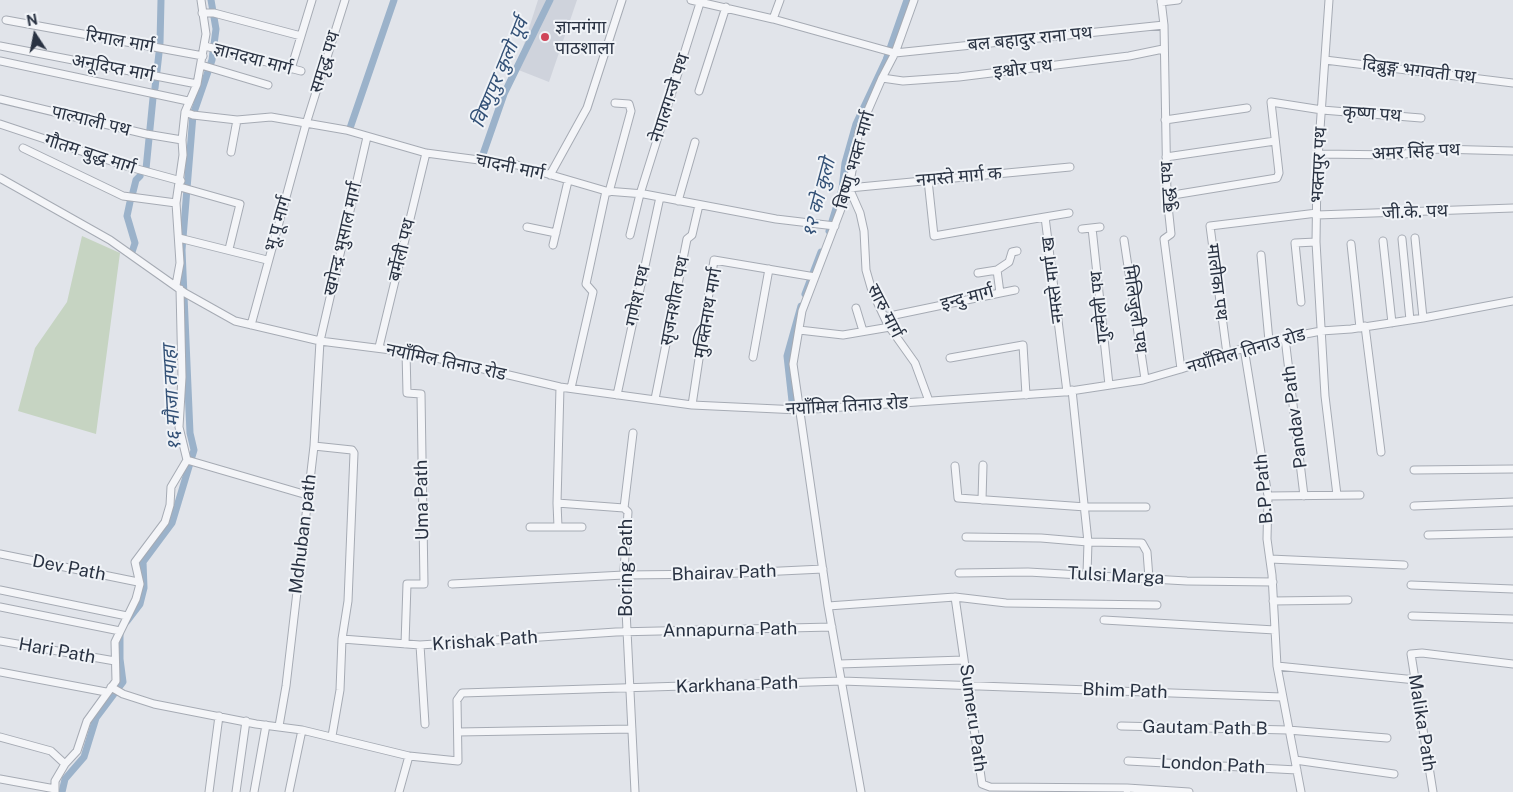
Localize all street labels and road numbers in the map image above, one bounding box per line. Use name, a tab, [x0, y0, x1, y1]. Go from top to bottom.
street label: बल बहादुर राना पथ	[967, 22, 1093, 56]
street label: रिमाल मार्ग	[84, 24, 156, 58]
street label: समृद्ध पथ	[305, 29, 345, 95]
street label: ज्ञानदया मार्ग	[211, 38, 295, 80]
street label: अनूदिप्त मार्ग	[70, 49, 156, 87]
street label: नेपालगन्जे पथ	[646, 51, 694, 145]
street label: दिब्रुङ्ग भगवती पथ	[1361, 53, 1477, 89]
street label: इश्वोर पथ	[992, 55, 1054, 83]
street label: पाल्पाली पथ	[49, 101, 133, 141]
street label: कृष्ण पथ	[1342, 101, 1402, 127]
street label: बिष्णु भक्त मार्ग	[831, 109, 879, 211]
street label: भक्तपुर पथ	[1306, 126, 1332, 204]
street label: गौतम बुद्ध मार्ग	[42, 129, 138, 179]
street label: अमर सिंह पथ	[1371, 139, 1461, 165]
street label: चादनी मार्ग	[473, 149, 547, 185]
street label: बुद्ध पथ	[1156, 161, 1180, 213]
street label: नमस्ते मार्ग क	[915, 162, 1003, 192]
street label: खगेन्द्र भुसाल मार्ग	[319, 180, 367, 298]
street label: भू.पू मार्ग	[260, 194, 296, 254]
street label: जी.के. पथ	[1382, 200, 1448, 224]
street label: बर्मेली पथ	[384, 216, 420, 284]
street label: नमस्ते मार्ग ख	[1037, 235, 1069, 325]
street label: मालीका पथ	[1202, 243, 1232, 321]
street label: सृजनशील पथ	[656, 254, 694, 348]
street label: गणेश पथ	[621, 264, 655, 328]
street label: मिलिजुली पथ	[1118, 264, 1152, 354]
street label: मुक्तिनाथ मार्ग	[689, 266, 727, 360]
street label: गुल्मेली पथ	[1085, 270, 1115, 344]
street label: सारु मार्ग	[862, 280, 908, 342]
street label: इन्दु मार्ग	[938, 281, 996, 315]
street label: नयाँमिल तिनाउ रोड	[1184, 324, 1308, 378]
street label: नयाँमिल तिनाउ रोड	[384, 339, 508, 385]
street label: Pandav Path	[1278, 364, 1312, 470]
street label: नयाँमिल तिनाउ रोड	[785, 392, 909, 420]
street label: B.P Path	[1250, 453, 1278, 525]
street label: Uma Path	[410, 459, 434, 541]
street label: Mdhuban path	[285, 473, 321, 595]
street label: Boring Path	[615, 519, 637, 617]
street label: Dev Path	[31, 550, 107, 586]
street label: Bhairav Path	[671, 560, 777, 586]
street label: Tulsi Marga	[1067, 563, 1165, 589]
street label: Annapurna Path	[662, 618, 798, 642]
street label: Krishak Path	[431, 627, 539, 655]
street label: Hari Path	[17, 634, 97, 668]
street label: Sumeru Path	[955, 663, 991, 773]
street label: Karkhana Path	[675, 672, 799, 698]
street label: Malika Path	[1404, 673, 1440, 773]
street label: Bhim Path	[1082, 679, 1168, 703]
street label: Gautam Path B	[1142, 716, 1268, 740]
street label: London Path	[1160, 751, 1266, 779]

